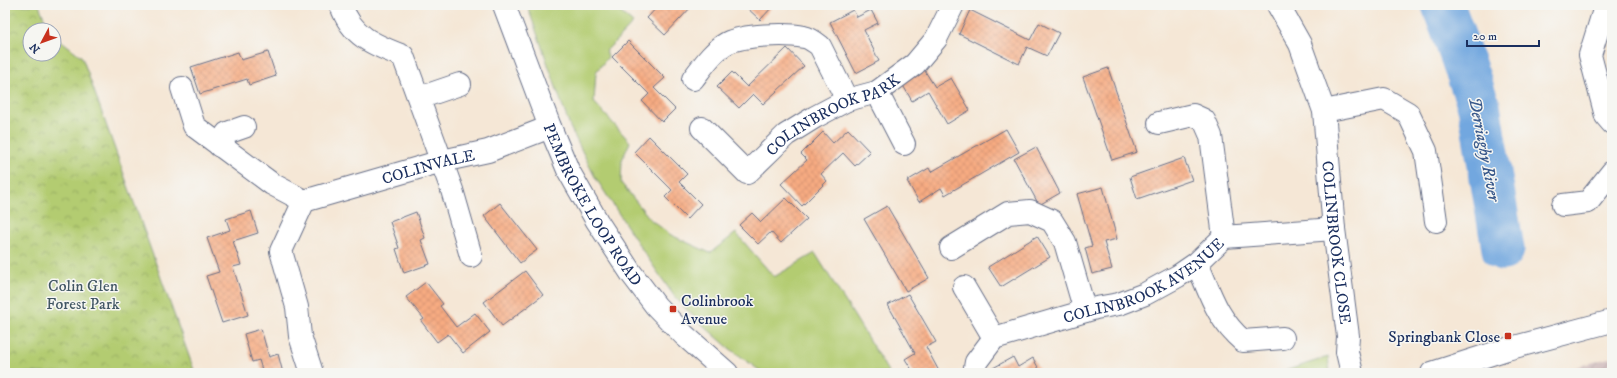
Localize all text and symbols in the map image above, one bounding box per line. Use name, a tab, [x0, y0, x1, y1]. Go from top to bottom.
north arrow	[22, 22, 62, 62]
scale bar	[1467, 22, 1539, 48]
text: 20 m	[1473, 29, 1497, 44]
text: N	[27, 40, 43, 56]
street label: COLINBROOK PARK	[762, 69, 905, 160]
water label: Derriaghy River	[1463, 95, 1505, 205]
street label: PEMBROKE LOOP ROAD	[539, 121, 646, 290]
street label: COLINVALE	[379, 145, 477, 189]
street label: COLINBROOK CLOSE	[1317, 160, 1355, 325]
street label: COLINBROOK AVENUE	[1061, 234, 1228, 328]
park label: Colin Glen Forest Park	[46, 276, 120, 314]
place label: Colinbrook Avenue	[681, 291, 754, 329]
marker: Colinbrook Avenue	[668, 304, 678, 314]
place label: Springbank Close	[1388, 327, 1500, 347]
marker: Springbank Close	[1503, 331, 1513, 341]

